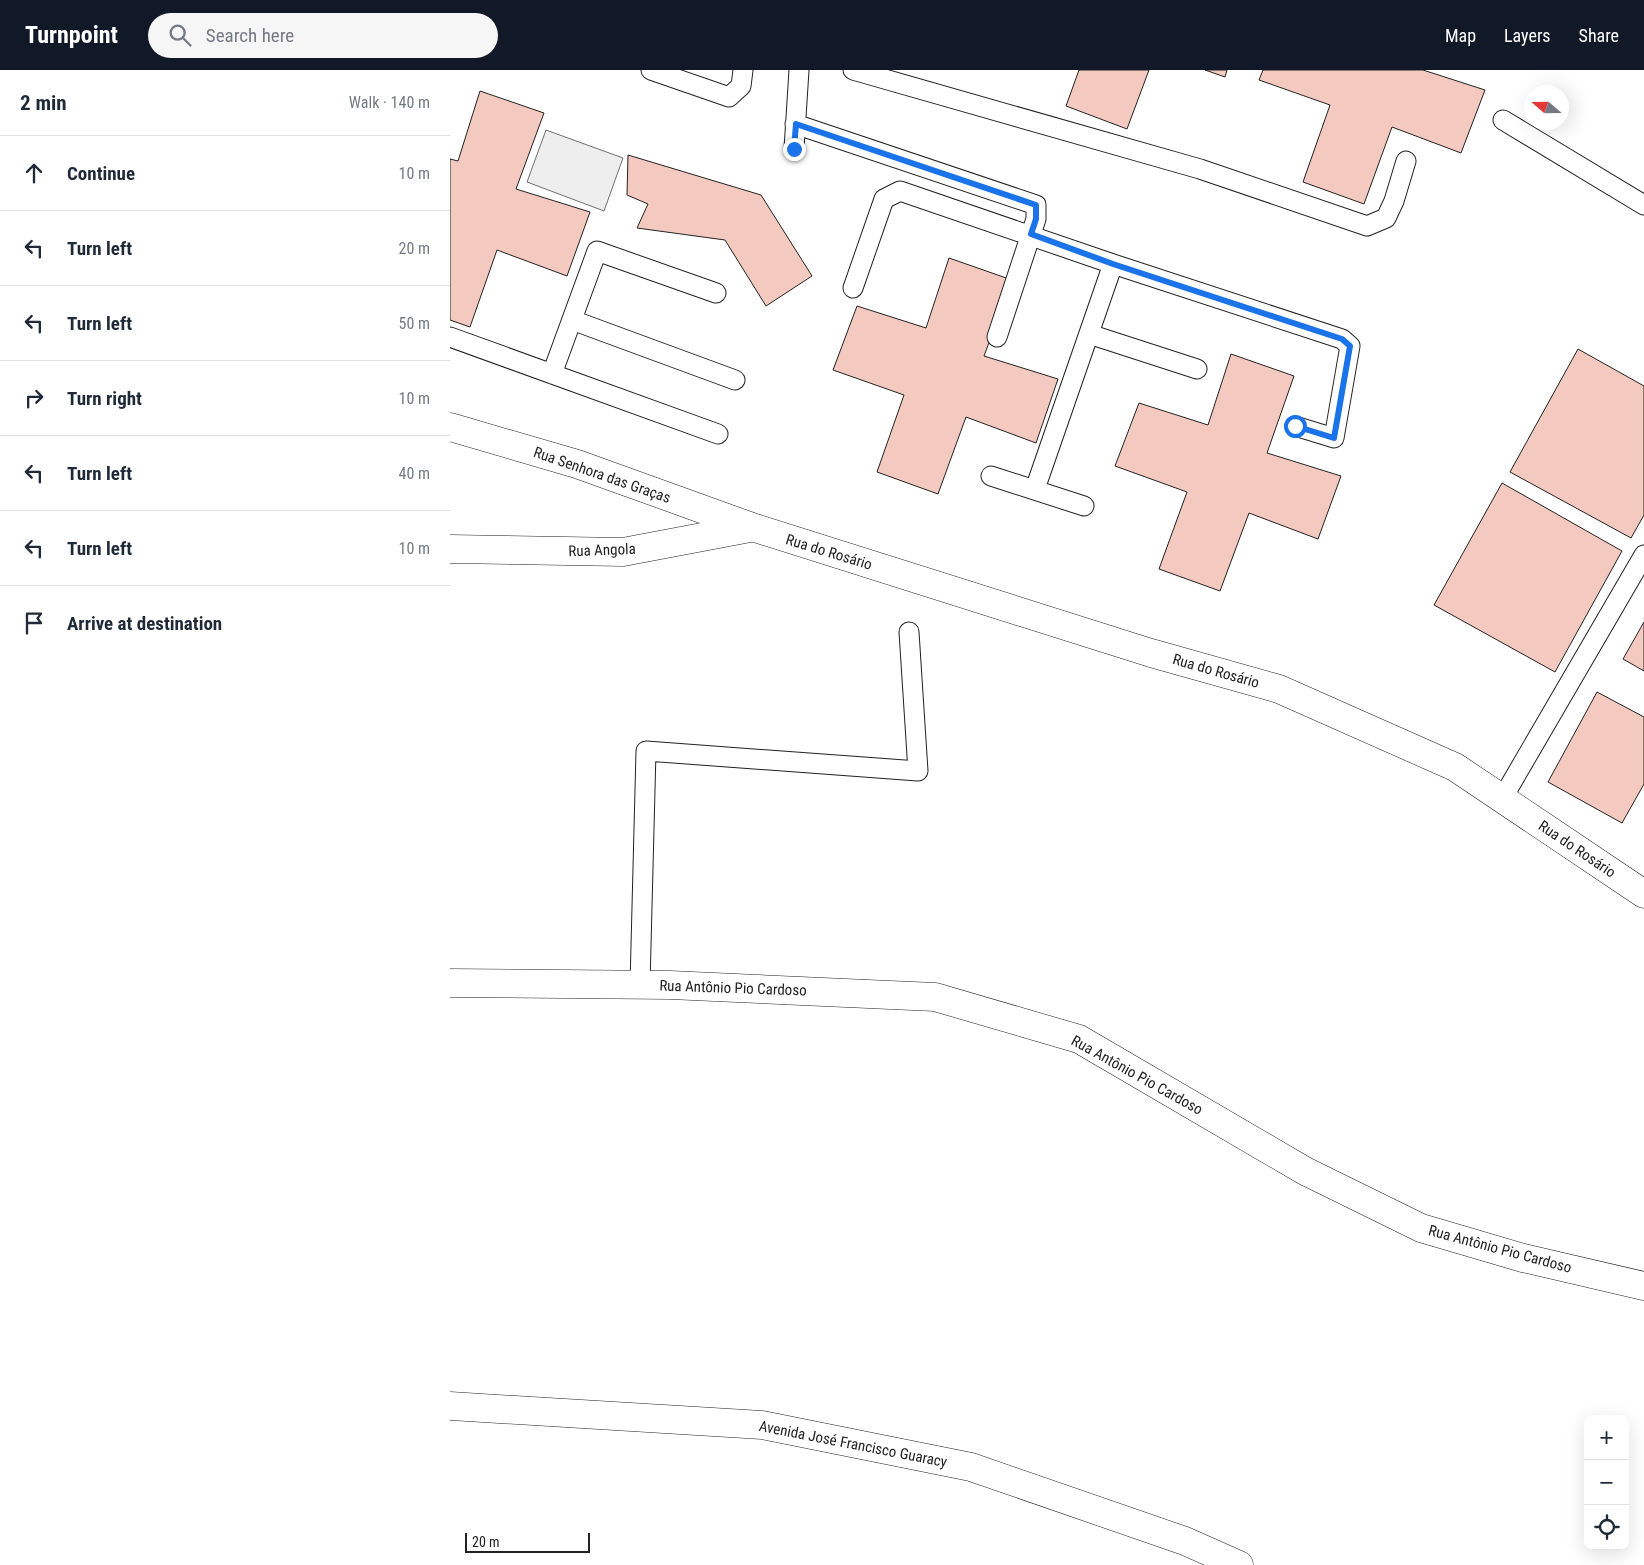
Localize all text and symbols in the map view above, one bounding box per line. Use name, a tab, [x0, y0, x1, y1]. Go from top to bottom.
search box	[148, 13, 498, 58]
text: Turnpoint	[25, 21, 118, 49]
icon: search	[166, 21, 194, 49]
text: Search here	[206, 24, 294, 47]
text: Map	[1445, 25, 1476, 46]
text: Layers	[1504, 25, 1551, 46]
text: Share	[1579, 25, 1619, 46]
north arrow	[1524, 85, 1569, 130]
text: 2 min	[20, 91, 67, 115]
text: Walk · 140 m	[349, 93, 430, 112]
route end	[783, 138, 806, 161]
icon: ahead	[20, 159, 48, 187]
text: Continue	[67, 162, 135, 185]
text: 10 m	[398, 164, 430, 183]
icon: left	[20, 234, 48, 262]
text: Turn left	[67, 237, 132, 260]
text: 20 m	[398, 239, 430, 258]
icon: left	[20, 309, 48, 337]
text: Turn left	[67, 312, 132, 335]
text: 50 m	[398, 314, 430, 333]
icon: right	[20, 384, 48, 412]
text: Turn right	[67, 387, 142, 410]
text: 10 m	[398, 389, 430, 408]
route start	[1284, 415, 1307, 438]
street label: Rua Senhora das Graças	[531, 443, 673, 507]
icon: left	[20, 459, 48, 487]
text: Turn left	[67, 462, 132, 485]
text: 40 m	[398, 464, 430, 483]
street label: Rua do Rosário	[784, 530, 874, 574]
icon: left	[20, 534, 48, 562]
text: Turn left	[67, 537, 132, 560]
text: 10 m	[398, 539, 430, 558]
street label: Rua Angola	[568, 540, 636, 560]
icon: arrive	[20, 609, 48, 637]
text: Arrive at destination	[67, 612, 222, 635]
street label: Rua do Rosário	[1171, 650, 1261, 692]
street label: Rua do Rosário	[1535, 817, 1619, 881]
street label: Rua Antônio Pio Cardoso	[659, 976, 807, 1000]
street label: Rua Antônio Pio Cardoso	[1068, 1031, 1206, 1119]
street label: Rua Antônio Pio Cardoso	[1426, 1221, 1574, 1277]
map controls	[1584, 1415, 1629, 1550]
button: +	[1584, 1415, 1629, 1460]
street label: Avenida José Francisco Guaracy	[757, 1417, 949, 1471]
button: −	[1584, 1460, 1629, 1505]
button: locate	[1584, 1505, 1629, 1550]
scale bar	[465, 1530, 590, 1553]
text: 20 m	[472, 1534, 500, 1550]

